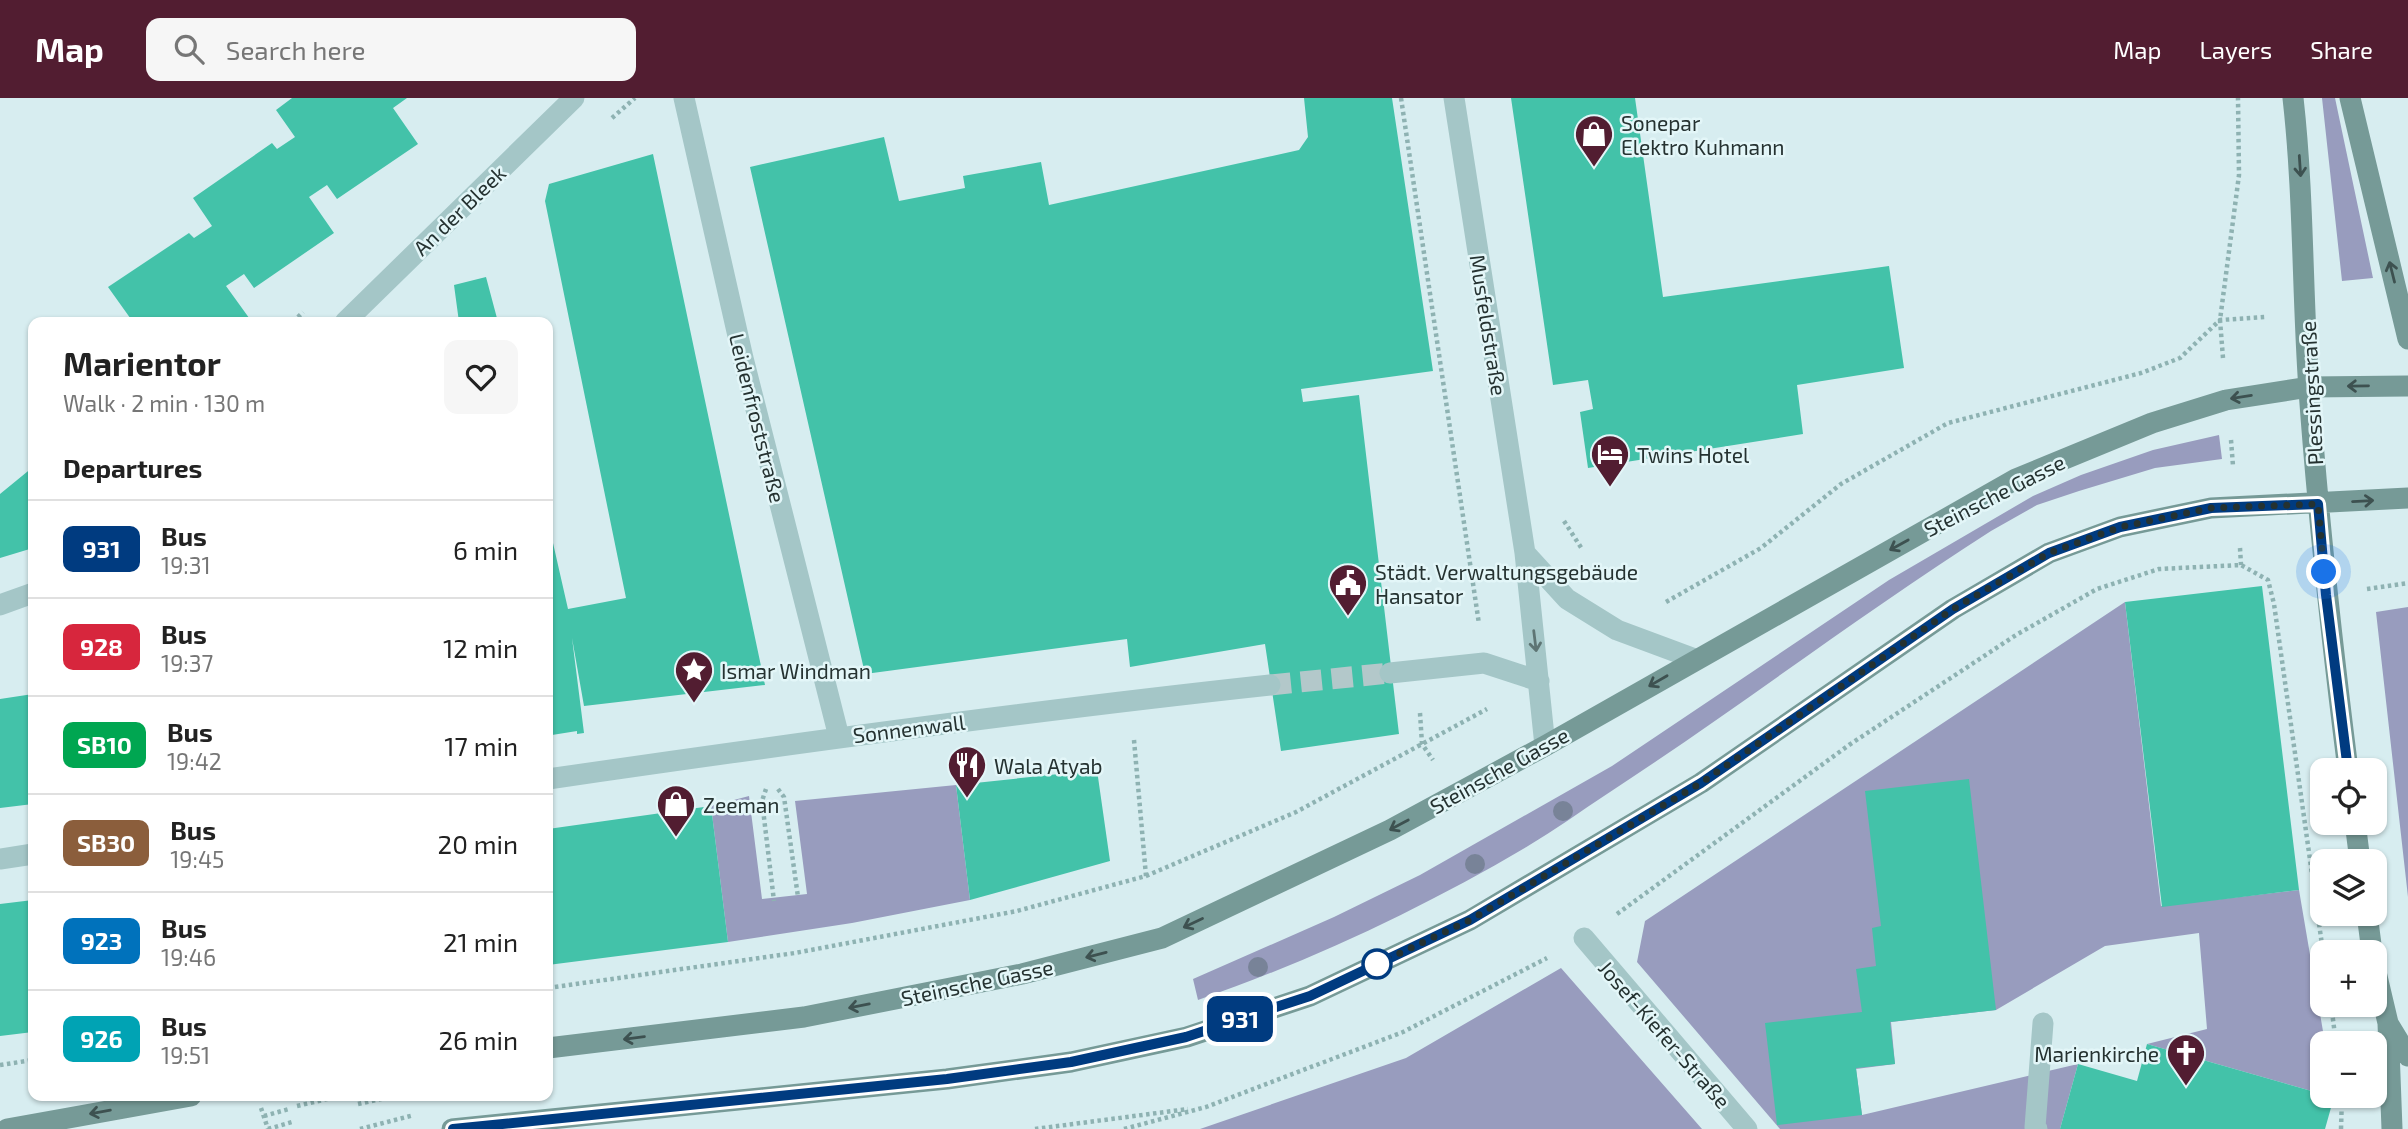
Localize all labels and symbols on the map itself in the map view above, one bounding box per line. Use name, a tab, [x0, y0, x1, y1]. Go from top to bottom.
place label: Sonepar Elektro Kuhmann	[1621, 110, 1785, 159]
shop icon: Sonepar Elektro Kuhmann	[1573, 113, 1615, 168]
one-way arrow	[2294, 154, 2307, 177]
street label: An der Bleek	[408, 160, 510, 260]
street label: Musfeldstraße	[1466, 253, 1512, 397]
one-way arrow	[2385, 261, 2399, 284]
street label: Plessingstraße	[2295, 320, 2327, 466]
street label: Leidenfroststraße	[725, 331, 791, 505]
one-way arrow	[2347, 379, 2370, 393]
one-way arrow	[2230, 391, 2253, 404]
hotel icon: Twins Hotel	[1589, 433, 1631, 488]
place label: Twins Hotel	[1637, 442, 1750, 467]
street label: Steinsche Gasse	[1919, 449, 2069, 541]
one-way arrow	[2351, 494, 2374, 507]
one-way arrow	[1889, 539, 1910, 552]
your location	[2306, 554, 2341, 589]
place label: Städt. Verwaltungsgebäude Hansator	[1375, 559, 1638, 608]
public building icon: Städt. Verwaltungsgebäude Hansator	[1327, 562, 1369, 617]
one-way arrow	[1529, 629, 1542, 652]
place icon: Ismar Windman	[673, 649, 715, 704]
place label: Ismar Windman	[721, 658, 871, 683]
one-way arrow	[1648, 675, 1669, 688]
street label: Sonnenwall	[851, 709, 967, 747]
street label: Steinsche Gasse	[1425, 722, 1573, 818]
restaurant icon: Wala Atyab	[946, 744, 988, 799]
place label: Wala Atyab	[994, 753, 1102, 778]
shop icon: Zeeman	[655, 783, 697, 838]
place label: Zeeman	[703, 792, 780, 817]
one-way arrow	[1389, 819, 1410, 833]
one-way arrow	[1183, 917, 1204, 930]
one-way arrow	[1085, 949, 1108, 962]
unlabelled marker	[1362, 949, 1392, 979]
street label: Steinsche Gasse	[899, 954, 1055, 1010]
street label: Josef-Kiefer-Straße	[1594, 955, 1736, 1113]
line badge: 931	[1200, 996, 1280, 1042]
one-way arrow	[848, 1000, 871, 1013]
one-way arrow	[623, 1031, 646, 1044]
church icon: Marienkirche	[2165, 1032, 2207, 1087]
place label: Marienkirche	[2034, 1041, 2159, 1066]
one-way arrow	[89, 1106, 112, 1119]

